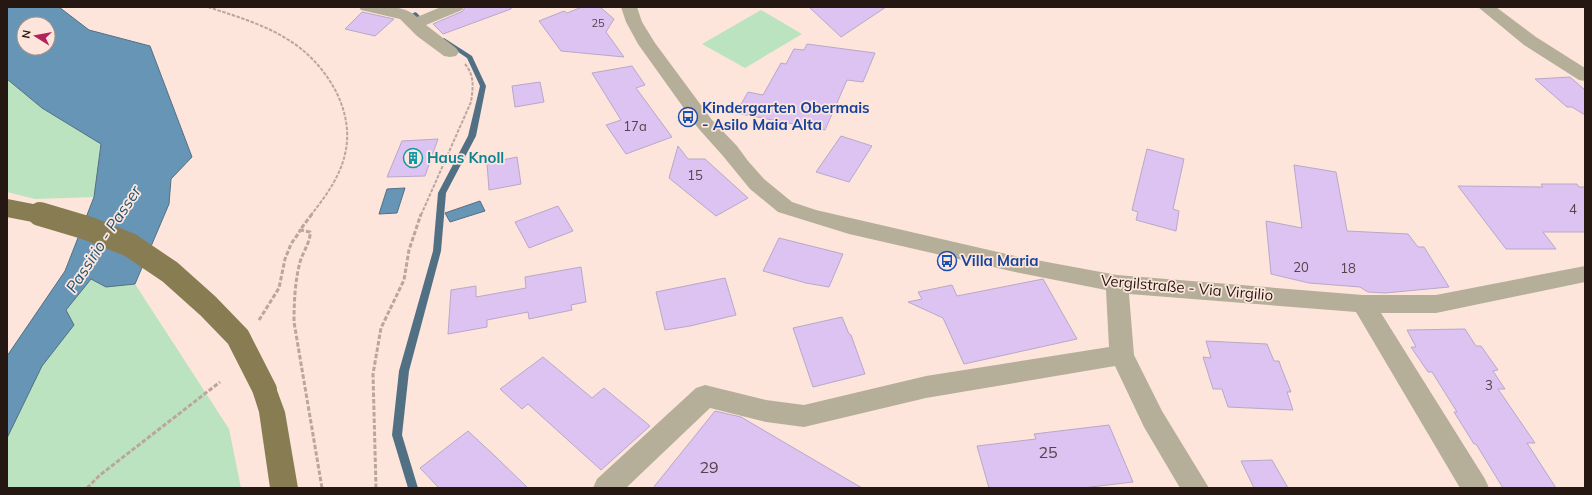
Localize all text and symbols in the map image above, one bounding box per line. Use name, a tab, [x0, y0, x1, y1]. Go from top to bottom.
north arrow	[16, 16, 56, 56]
house number: 25	[591, 16, 605, 30]
text: N	[19, 29, 34, 40]
place label: Kindergarten Obermais - Asilo Maia Alta	[702, 98, 870, 134]
bus stop icon: Kindergarten Obermais - Asilo Maia Alta	[677, 106, 699, 128]
house number: 17a	[623, 118, 647, 134]
building icon: Haus Knoll	[402, 147, 424, 169]
place label: Haus Knoll	[427, 148, 504, 167]
house number: 15	[687, 167, 703, 183]
water label: Passirio - Passer	[61, 181, 146, 296]
house number: 4	[1569, 201, 1577, 217]
bus stop icon: Villa Maria	[936, 250, 958, 272]
place label: Villa Maria	[960, 251, 1038, 270]
house number: 20	[1293, 259, 1309, 275]
house number: 18	[1340, 260, 1356, 276]
street label: Vergilstraße - Via Virgilio	[1100, 271, 1274, 304]
house number: 3	[1485, 377, 1493, 393]
house number: 25	[1038, 442, 1058, 462]
house number: 29	[699, 457, 719, 477]

